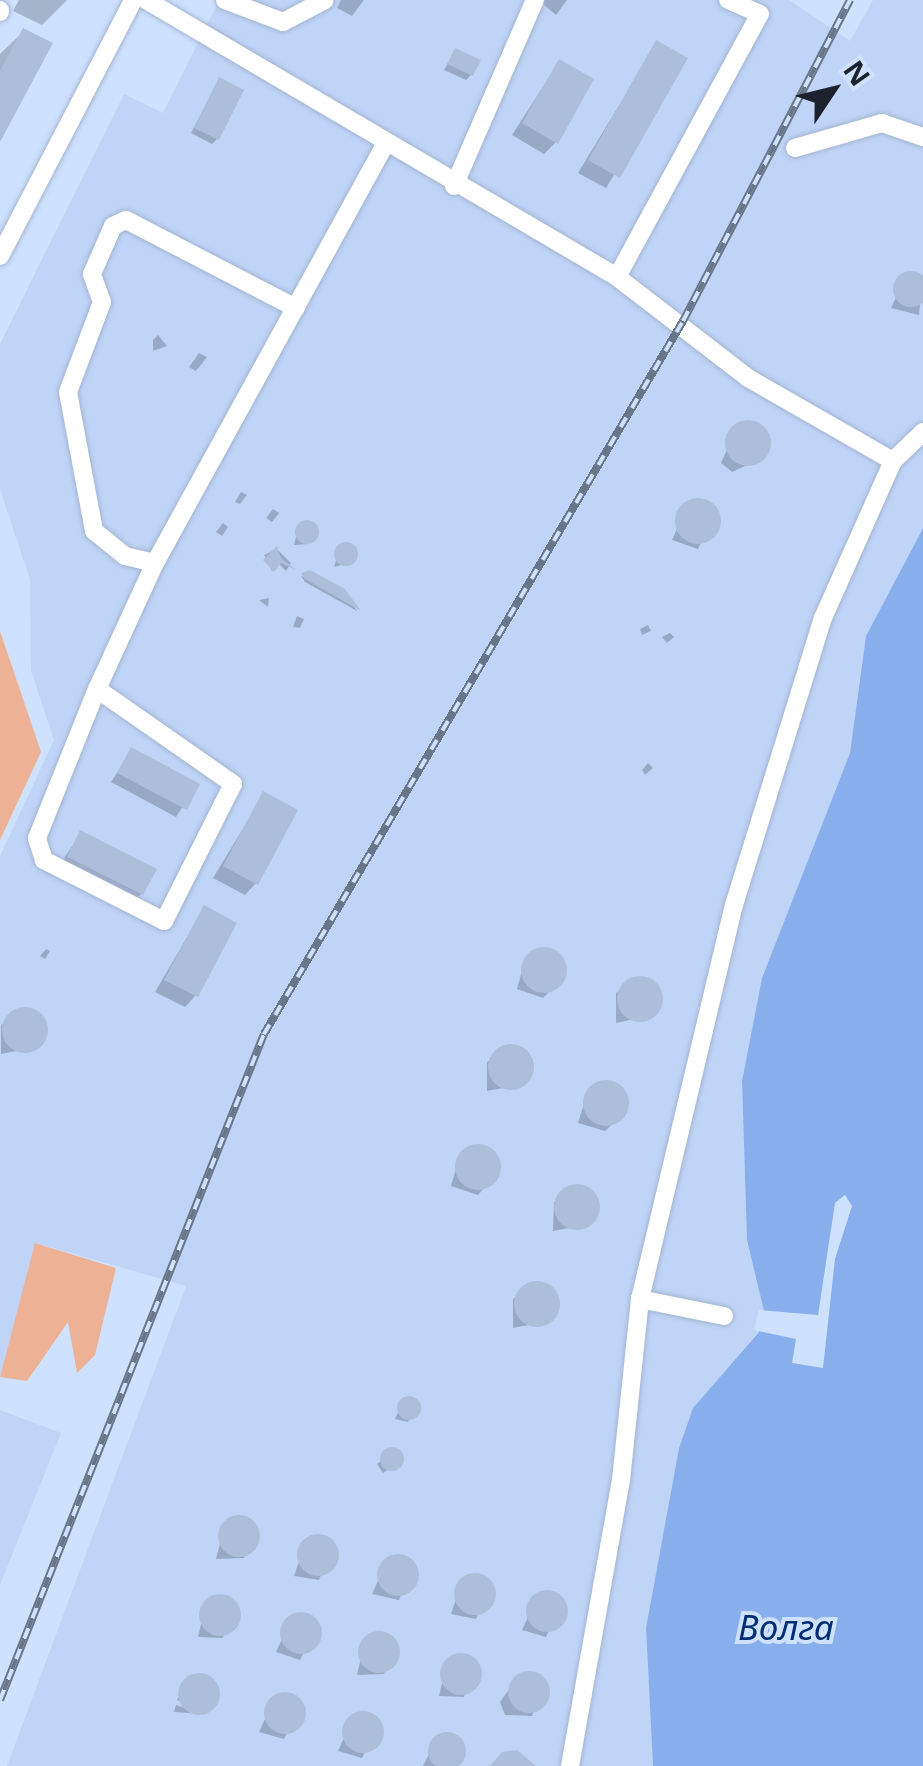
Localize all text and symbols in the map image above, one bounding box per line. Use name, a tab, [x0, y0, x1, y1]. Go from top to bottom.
north arrow	[783, 40, 883, 140]
text: N	[835, 53, 880, 93]
water label: Волга	[738, 1606, 834, 1648]

